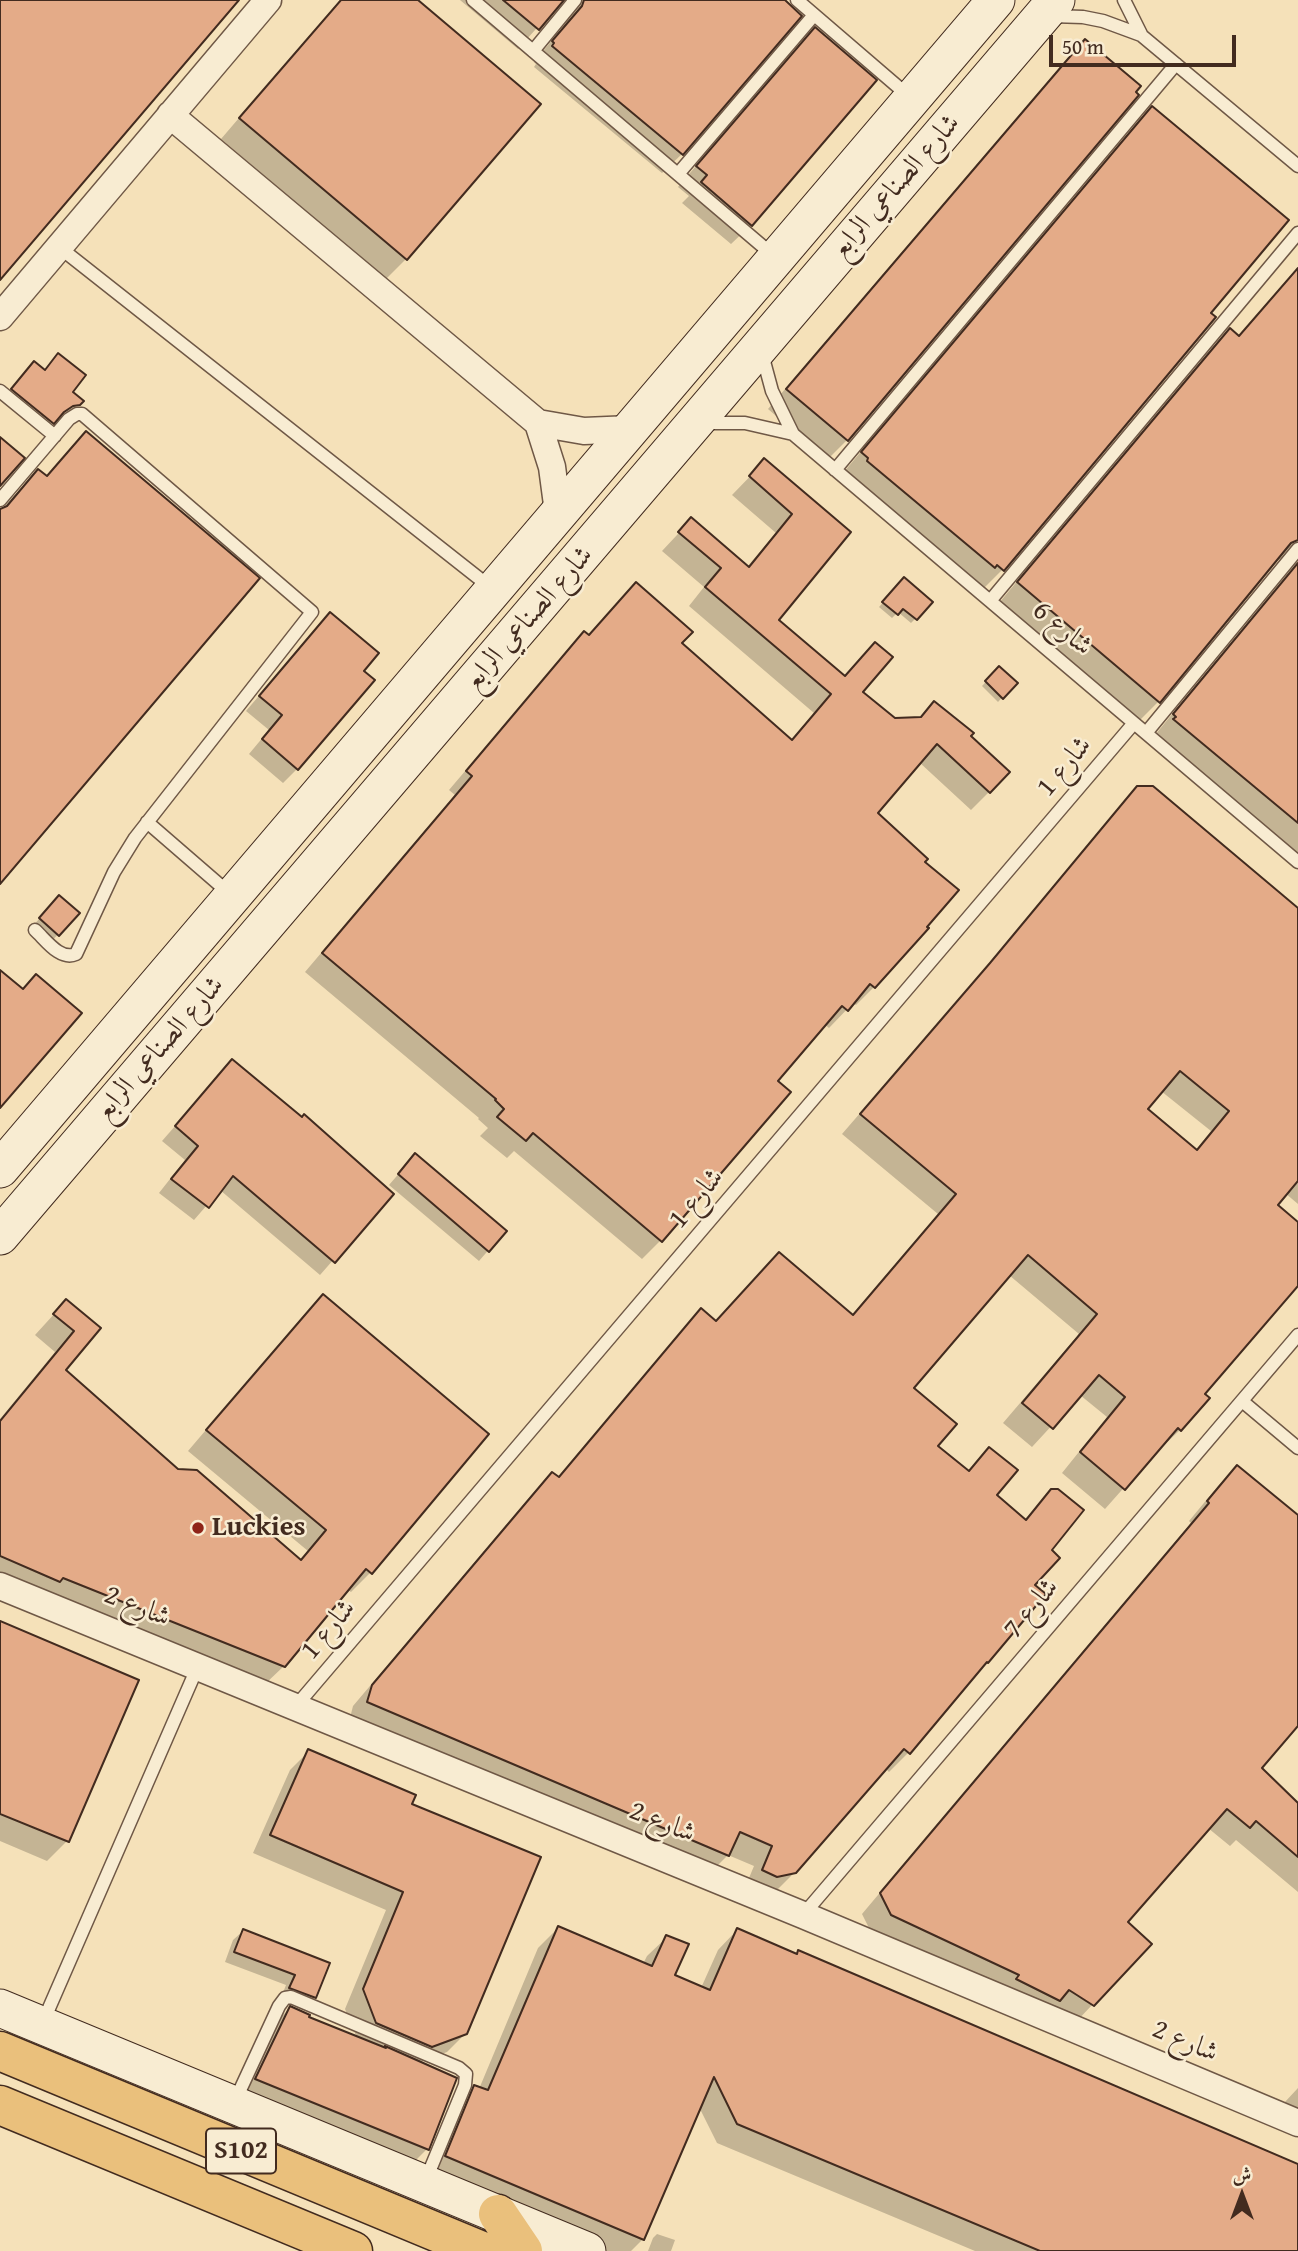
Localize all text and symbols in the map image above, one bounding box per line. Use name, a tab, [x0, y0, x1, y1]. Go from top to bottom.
scale bar	[1053, 21, 1240, 65]
text: 50 m	[1062, 31, 1104, 62]
street label: شارع الصناعي الرابع	[824, 108, 968, 266]
street label: شارع الصناعي الرابع	[457, 540, 601, 698]
street label: شارع 6	[1025, 594, 1099, 664]
street label: شارع 1	[1030, 730, 1100, 804]
street label: شارع الصناعي الرابع	[88, 970, 232, 1128]
street label: شارع 1	[662, 1162, 732, 1236]
place label: Luckies	[212, 1511, 306, 1545]
marker: Luckies	[190, 1520, 206, 1536]
street label: شارع 7	[997, 1572, 1067, 1646]
street label: شارع 2	[99, 1579, 175, 1635]
street label: شارع 1	[294, 1593, 364, 1667]
street label: شارع 2	[624, 1795, 700, 1851]
street label: شارع 2	[1147, 2013, 1223, 2071]
road number: S102	[206, 2128, 276, 2174]
north arrow	[1207, 2160, 1277, 2230]
text: ش	[1233, 2160, 1251, 2188]

